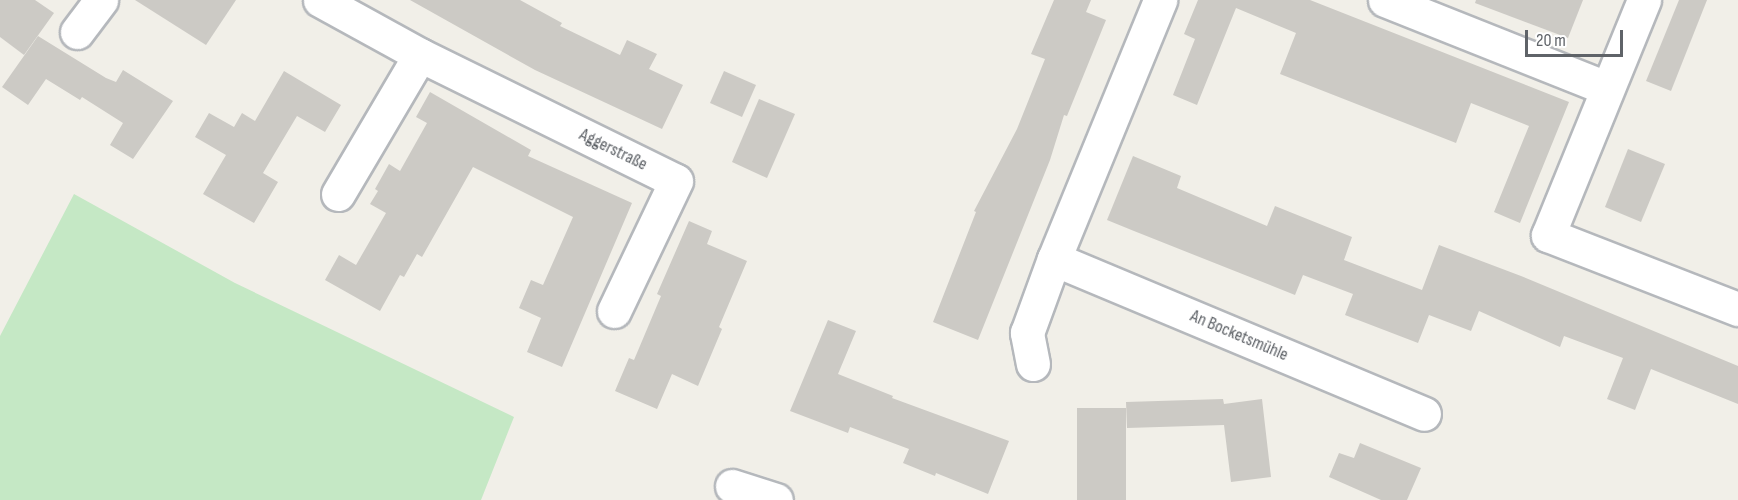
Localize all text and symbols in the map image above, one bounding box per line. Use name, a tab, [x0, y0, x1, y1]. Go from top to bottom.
scale bar	[1528, 18, 1626, 56]
text: 20 m	[1536, 30, 1566, 51]
street label: Aggerstraße	[575, 124, 651, 176]
street label: An Bocketsmühle	[1187, 306, 1291, 366]

